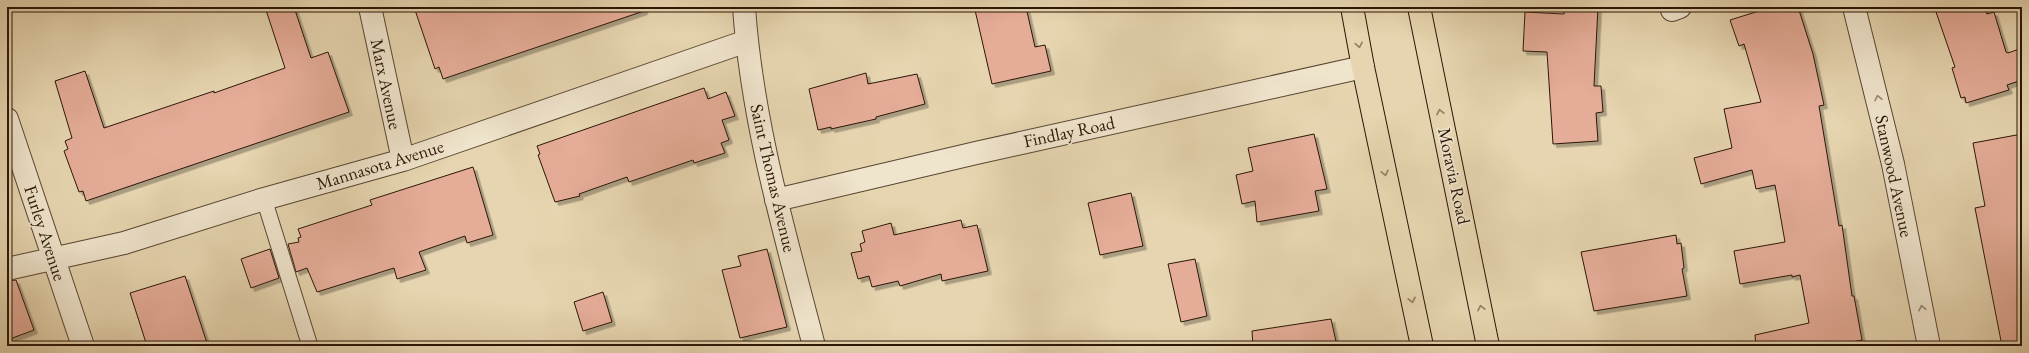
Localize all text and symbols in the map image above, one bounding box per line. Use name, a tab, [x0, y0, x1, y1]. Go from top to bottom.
street label: Marx Avenue	[366, 36, 407, 131]
one-way arrow	[1354, 42, 1363, 49]
one-way arrow	[1874, 95, 1882, 102]
street label: Saint Thomas Avenue	[745, 102, 802, 254]
one-way arrow	[1437, 109, 1445, 115]
street label: Findlay Road	[1021, 110, 1118, 152]
street label: Stanwood Avenue	[1870, 113, 1919, 239]
street label: Moravia Road	[1433, 125, 1476, 227]
street label: Mannasota Avenue	[313, 134, 446, 195]
one-way arrow	[1380, 170, 1388, 176]
street label: Furley Avenue	[19, 182, 72, 284]
one-way arrow	[1407, 297, 1415, 303]
one-way arrow	[1477, 305, 1485, 311]
one-way arrow	[1918, 305, 1926, 311]

